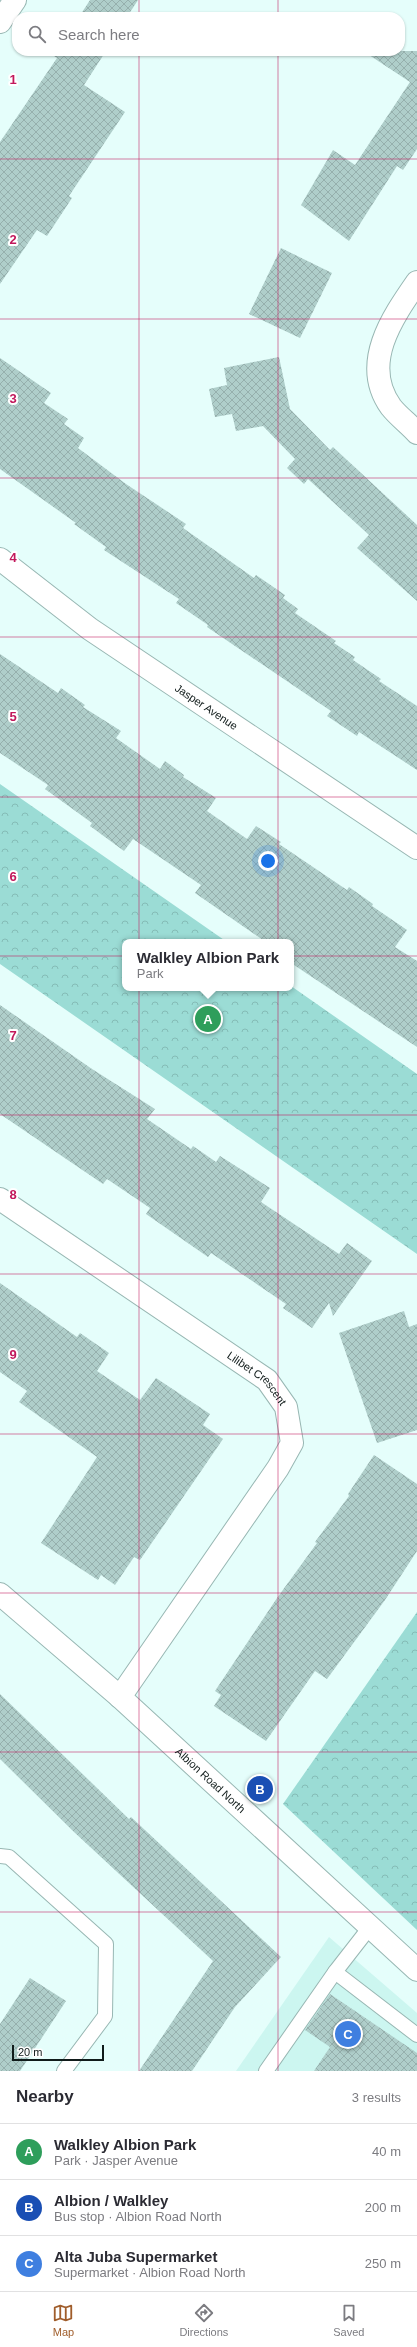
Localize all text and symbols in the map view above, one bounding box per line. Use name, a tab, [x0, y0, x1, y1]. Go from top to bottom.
search box	[12, 12, 405, 56]
icon: search	[26, 23, 48, 45]
text: Search here	[58, 26, 140, 43]
text: 1	[9, 72, 17, 87]
text: 2	[9, 232, 17, 247]
text: 3	[9, 391, 17, 406]
text: 4	[9, 550, 17, 565]
street label: Jasper Avenue	[173, 682, 240, 732]
text: 5	[9, 709, 17, 724]
your location	[258, 851, 278, 871]
text: 6	[9, 869, 17, 884]
popup	[122, 939, 294, 991]
text: Walkley Albion Park	[137, 949, 279, 966]
text: Park	[137, 966, 164, 981]
pin: A	[195, 1004, 221, 1034]
text: 7	[9, 1028, 17, 1043]
text: 8	[9, 1187, 17, 1202]
text: 9	[9, 1347, 17, 1362]
street label: Lilibet Crescent	[225, 1349, 289, 1407]
street label: Albion Road North	[173, 1745, 248, 1815]
pin: B	[247, 1774, 273, 1804]
pin: C	[335, 2019, 361, 2049]
scale bar	[12, 2043, 104, 2062]
text: 20 m	[18, 2046, 42, 2058]
text: Nearby	[16, 2087, 74, 2106]
text: 3 results	[352, 2090, 401, 2105]
text: Walkley Albion Park	[54, 2136, 196, 2153]
text: A	[24, 2144, 34, 2159]
text: 40 m	[372, 2144, 401, 2159]
text: Park · Jasper Avenue	[54, 2153, 178, 2168]
text: Albion / Walkley	[54, 2192, 168, 2209]
text: B	[24, 2200, 34, 2215]
text: 200 m	[365, 2200, 401, 2215]
text: Bus stop · Albion Road North	[54, 2209, 222, 2224]
text: Alta Juba Supermarket	[54, 2248, 217, 2265]
text: C	[24, 2256, 34, 2271]
text: 250 m	[365, 2256, 401, 2271]
text: Supermarket · Albion Road North	[54, 2265, 245, 2280]
tab: Map	[52, 2302, 74, 2338]
tab: Directions	[179, 2302, 228, 2338]
tab: Saved	[333, 2302, 364, 2338]

